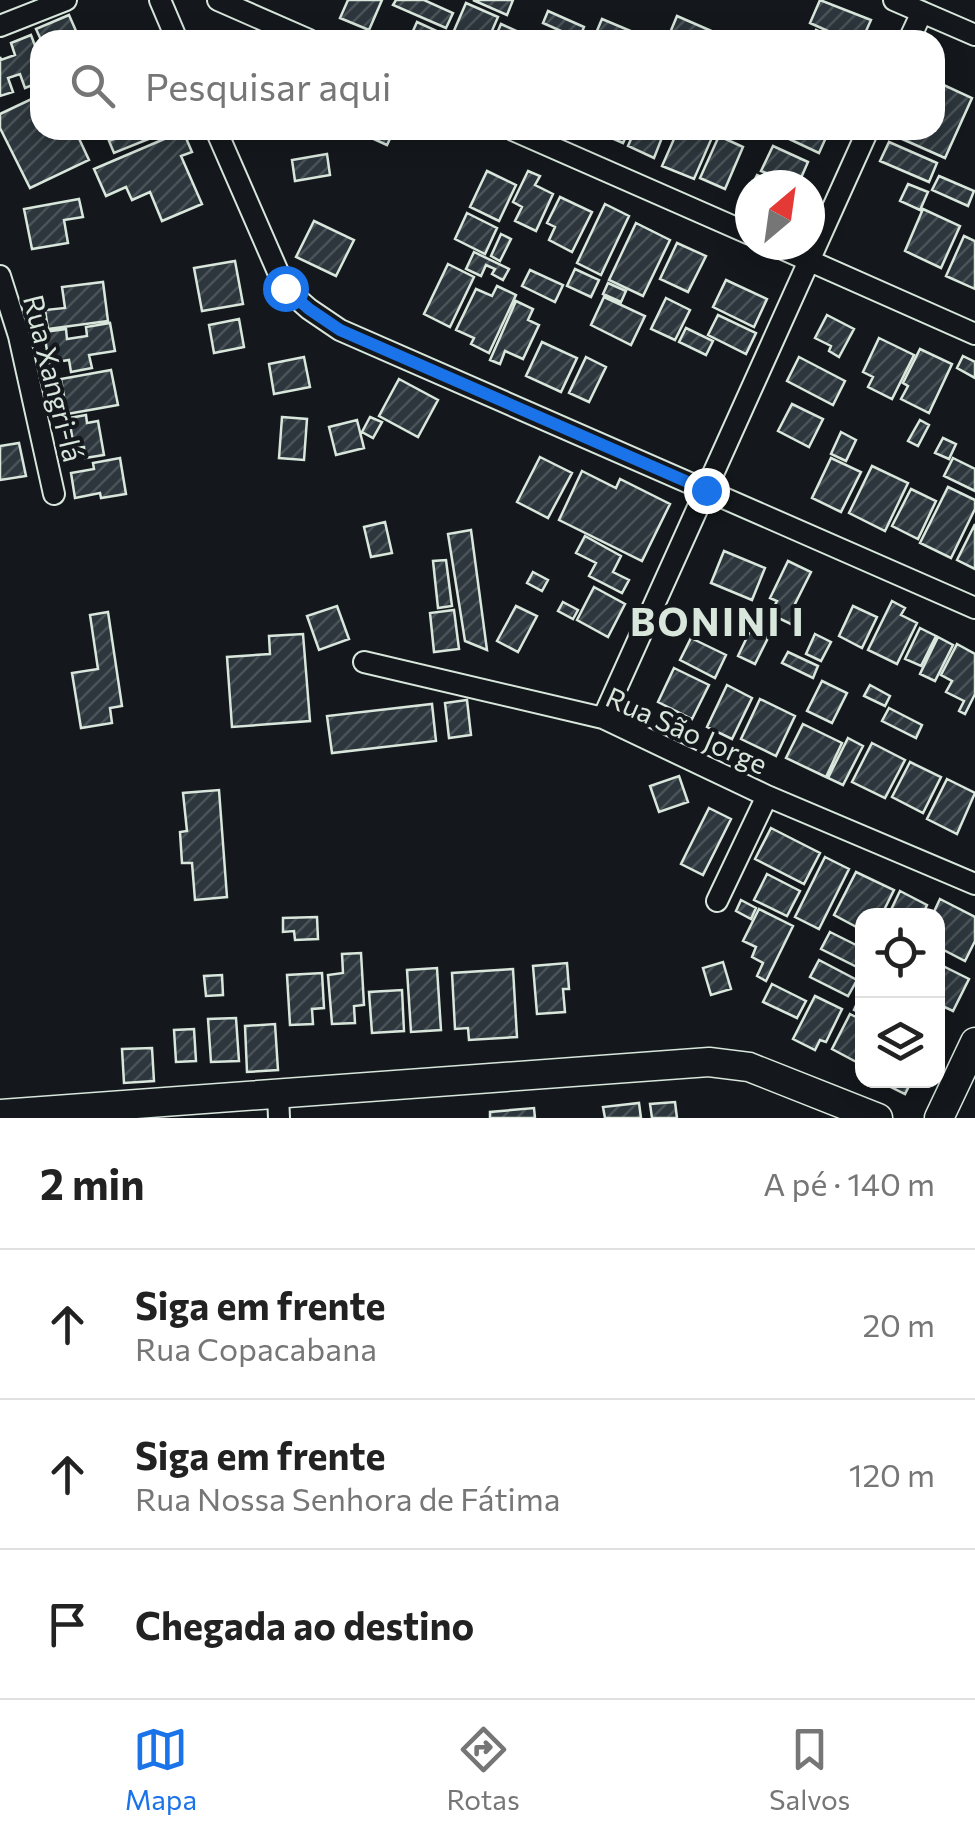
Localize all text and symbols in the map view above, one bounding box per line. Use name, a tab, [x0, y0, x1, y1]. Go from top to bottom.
search box	[30, 30, 945, 140]
icon: search	[65, 58, 120, 113]
text: Pesquisar aqui	[145, 62, 391, 109]
north arrow	[735, 170, 825, 260]
route start	[263, 266, 309, 312]
street label: Rua Xangri-lá	[17, 291, 91, 465]
route end	[684, 468, 730, 514]
district label: BONINI I	[630, 597, 806, 644]
street label: Rua São Jorge	[601, 679, 773, 781]
map controls	[855, 908, 945, 1088]
button: locate	[855, 908, 945, 998]
button: layers	[855, 998, 945, 1088]
text: 2 min	[40, 1157, 145, 1209]
text: A pé · 140 m	[763, 1163, 935, 1203]
text: Siga em frente	[135, 1281, 385, 1328]
icon: ahead	[40, 1297, 95, 1352]
text: 20 m	[862, 1304, 935, 1344]
text: Rua Copacabana	[135, 1328, 377, 1368]
text: Siga em frente	[135, 1431, 385, 1478]
icon: ahead	[40, 1447, 95, 1502]
text: 120 m	[849, 1454, 935, 1494]
text: Rua Nossa Senhora de Fátima	[135, 1478, 560, 1518]
icon: arrive	[40, 1597, 95, 1652]
text: Chegada ao destino	[135, 1601, 474, 1648]
tab: Mapa	[125, 1722, 197, 1816]
tab: Rotas	[446, 1722, 520, 1816]
tab: Salvos	[769, 1722, 850, 1816]

